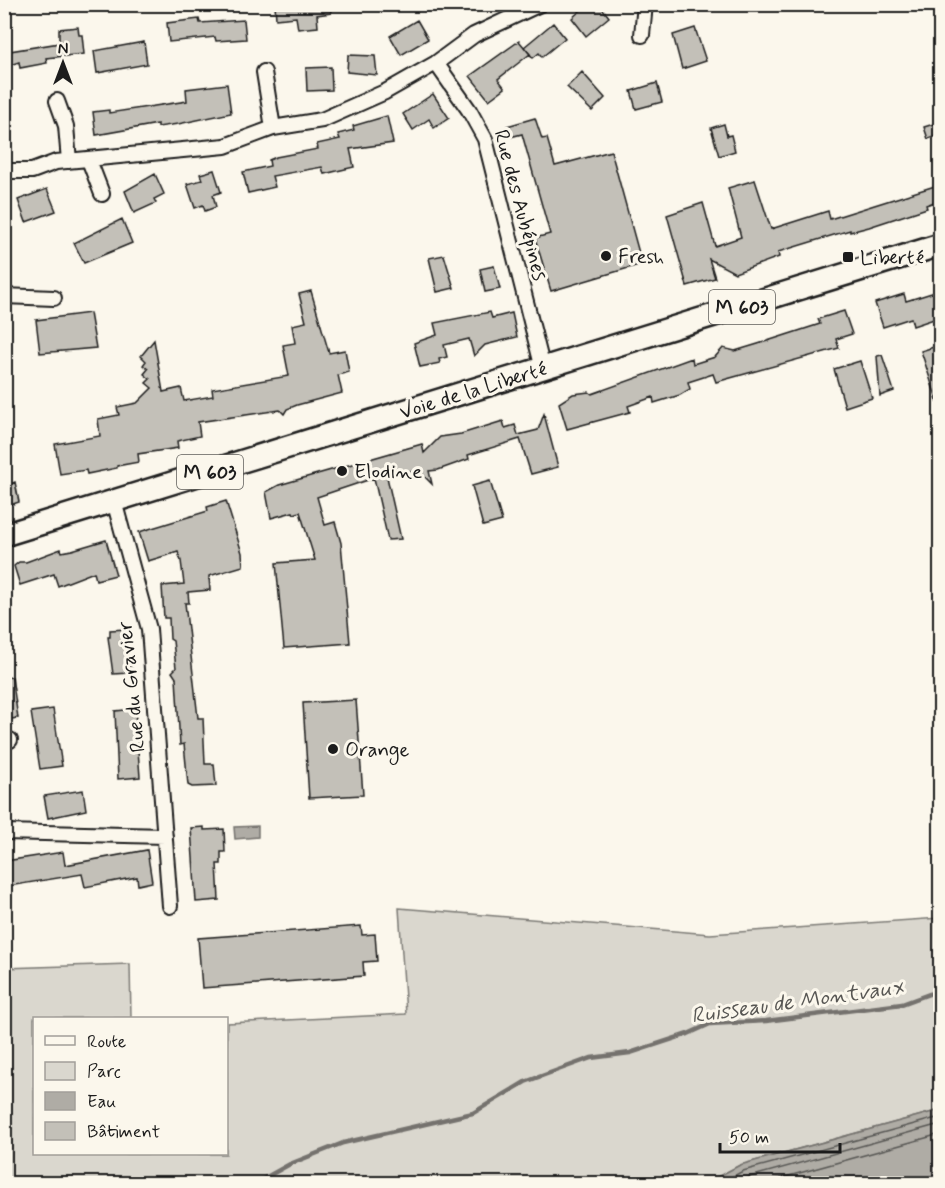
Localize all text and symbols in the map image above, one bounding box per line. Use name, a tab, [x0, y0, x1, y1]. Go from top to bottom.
north arrow	[33, 33, 93, 93]
text: N	[58, 39, 68, 60]
street label: Rue des Aubépines	[486, 127, 554, 284]
place label: Fresh	[618, 243, 664, 271]
place label: Liberté	[860, 244, 924, 272]
marker: Fresh	[599, 249, 613, 263]
marker: Liberté	[841, 250, 855, 264]
road number: M 603	[709, 290, 775, 324]
street label: Voie de la Liberté	[396, 355, 550, 427]
road number: M 603	[177, 455, 243, 489]
place label: Elodine	[354, 458, 422, 486]
marker: Elodine	[335, 464, 349, 478]
street label: Rue du Gravier	[111, 620, 153, 754]
place label: Orange	[345, 736, 410, 765]
marker: Orange	[326, 742, 340, 756]
water label: Ruisseau de Montvaux	[689, 973, 906, 1031]
legend	[33, 1017, 228, 1155]
text: Route	[87, 1030, 126, 1054]
text: Parc	[87, 1060, 121, 1084]
text: Eau	[87, 1090, 116, 1114]
scale bar	[720, 1116, 840, 1154]
text: Bâtiment	[87, 1120, 160, 1144]
text: 50 m	[729, 1126, 769, 1150]

